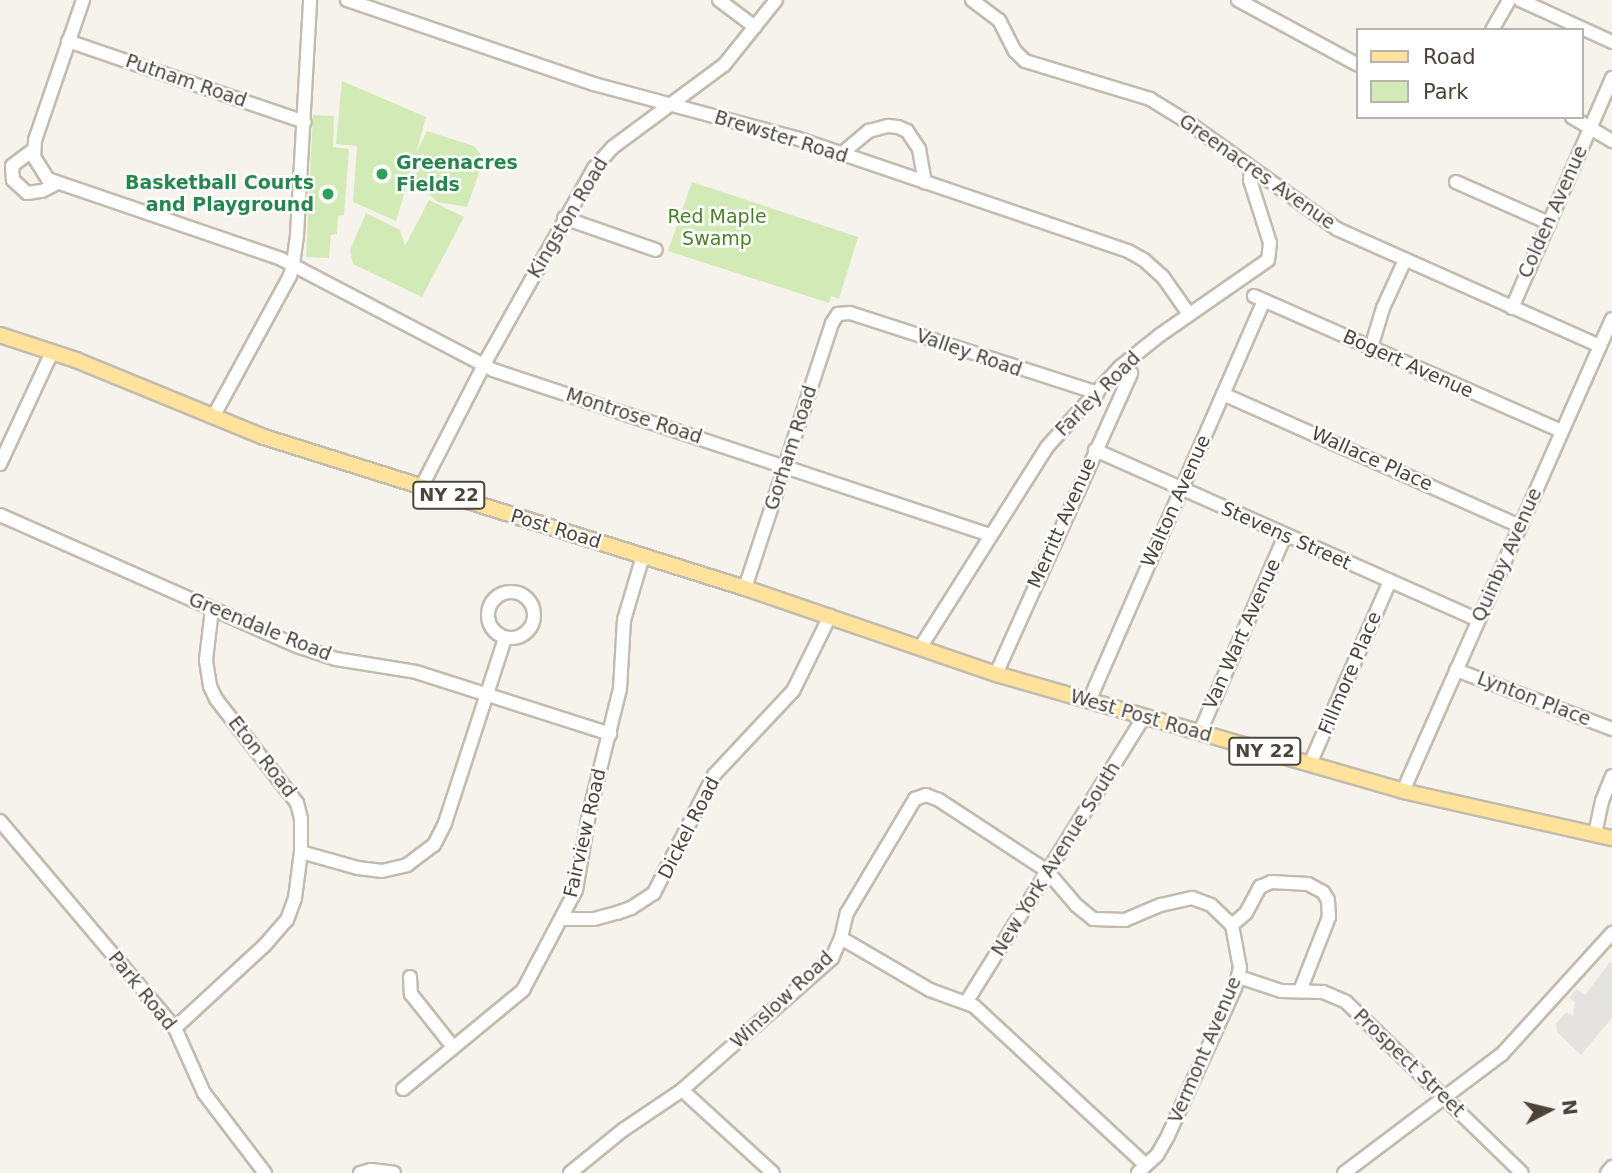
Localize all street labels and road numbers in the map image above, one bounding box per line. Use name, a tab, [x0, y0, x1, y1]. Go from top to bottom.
street label: Putnam Road	[122, 50, 250, 112]
street label: Brewster Road	[712, 106, 850, 168]
street label: Greenacres Avenue	[1175, 110, 1339, 234]
street label: Colden Avenue	[1514, 142, 1592, 282]
street label: Kingston Road	[523, 154, 613, 282]
street label: Valley Road	[913, 324, 1025, 382]
street label: Bogert Avenue	[1339, 325, 1477, 403]
street label: Farley Road	[1051, 347, 1145, 441]
street label: Montrose Road	[563, 383, 705, 449]
street label: Gorham Road	[760, 383, 822, 513]
street label: Wallace Place	[1308, 422, 1436, 496]
street label: Walton Avenue	[1137, 431, 1215, 571]
street label: Merritt Avenue	[1023, 454, 1101, 592]
road number: NY 22	[412, 480, 486, 509]
street label: Quinby Avenue	[1467, 484, 1547, 626]
street label: Stevens Street	[1217, 497, 1355, 575]
street label: Post Road	[508, 504, 604, 554]
street label: Van Wart Avenue	[1199, 555, 1285, 713]
street label: Greendale Road	[185, 588, 335, 666]
street label: Fillmore Place	[1314, 608, 1386, 738]
street label: Lynton Place	[1474, 667, 1594, 731]
street label: West Post Road	[1068, 685, 1214, 747]
street label: Eton Road	[223, 712, 301, 802]
road number: NY 22	[1228, 736, 1302, 766]
street label: New York Avenue South	[987, 758, 1125, 960]
street label: Fairview Road	[559, 766, 611, 900]
street label: Dickel Road	[654, 773, 724, 883]
street label: Park Road	[103, 947, 181, 1035]
street label: Winslow Road	[726, 947, 838, 1053]
street label: Vermont Avenue	[1164, 973, 1246, 1127]
street label: Prospect Street	[1349, 1004, 1469, 1122]

